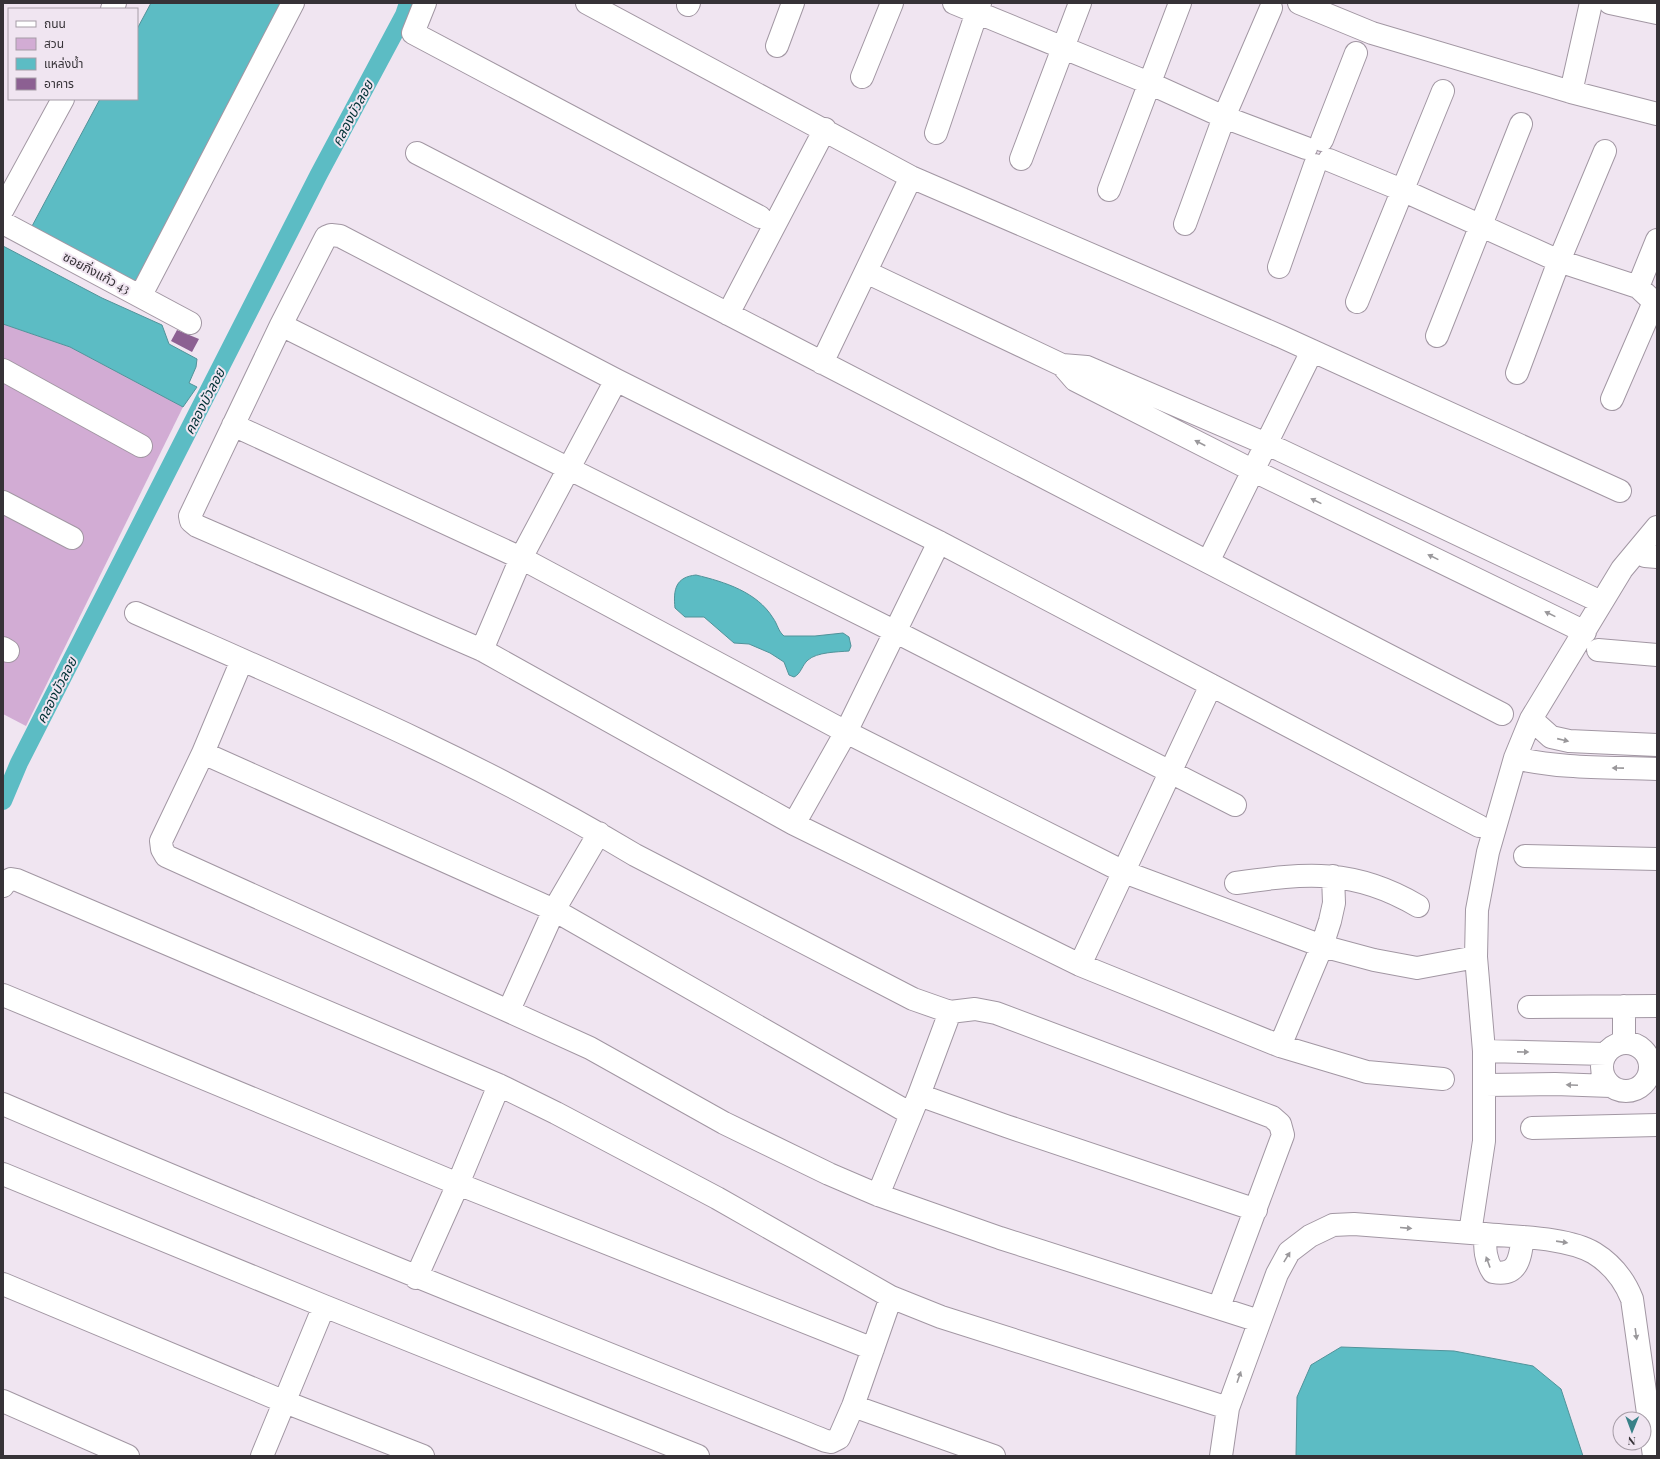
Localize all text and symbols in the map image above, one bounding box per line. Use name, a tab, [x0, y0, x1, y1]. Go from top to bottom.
legend	[8, 8, 138, 100]
text: ถนน	[44, 15, 66, 31]
text: สวน	[44, 35, 64, 51]
text: แหล่งน้ำ	[44, 55, 83, 71]
text: อาคาร	[44, 75, 74, 91]
water label: คลองบัวลอย	[327, 75, 378, 149]
street label: ซอยกิ่งแก้ว 43	[60, 247, 134, 297]
water label: คลองบัวลอย	[179, 363, 230, 437]
one-way arrow	[1194, 440, 1205, 446]
one-way arrow	[1310, 498, 1322, 504]
one-way arrow	[1427, 554, 1439, 561]
one-way arrow	[1544, 611, 1555, 617]
water label: คลองบัวลอย	[31, 652, 82, 726]
one-way arrow	[1557, 737, 1569, 743]
one-way arrow	[1612, 764, 1624, 771]
one-way arrow	[1517, 1049, 1530, 1055]
one-way arrow	[1566, 1081, 1578, 1088]
one-way arrow	[1400, 1225, 1412, 1232]
one-way arrow	[1556, 1239, 1568, 1246]
one-way arrow	[1283, 1252, 1291, 1262]
one-way arrow	[1485, 1255, 1491, 1267]
one-way arrow	[1633, 1328, 1639, 1340]
one-way arrow	[1236, 1371, 1242, 1383]
north arrow	[1612, 1411, 1652, 1451]
text: N	[1628, 1434, 1636, 1449]

